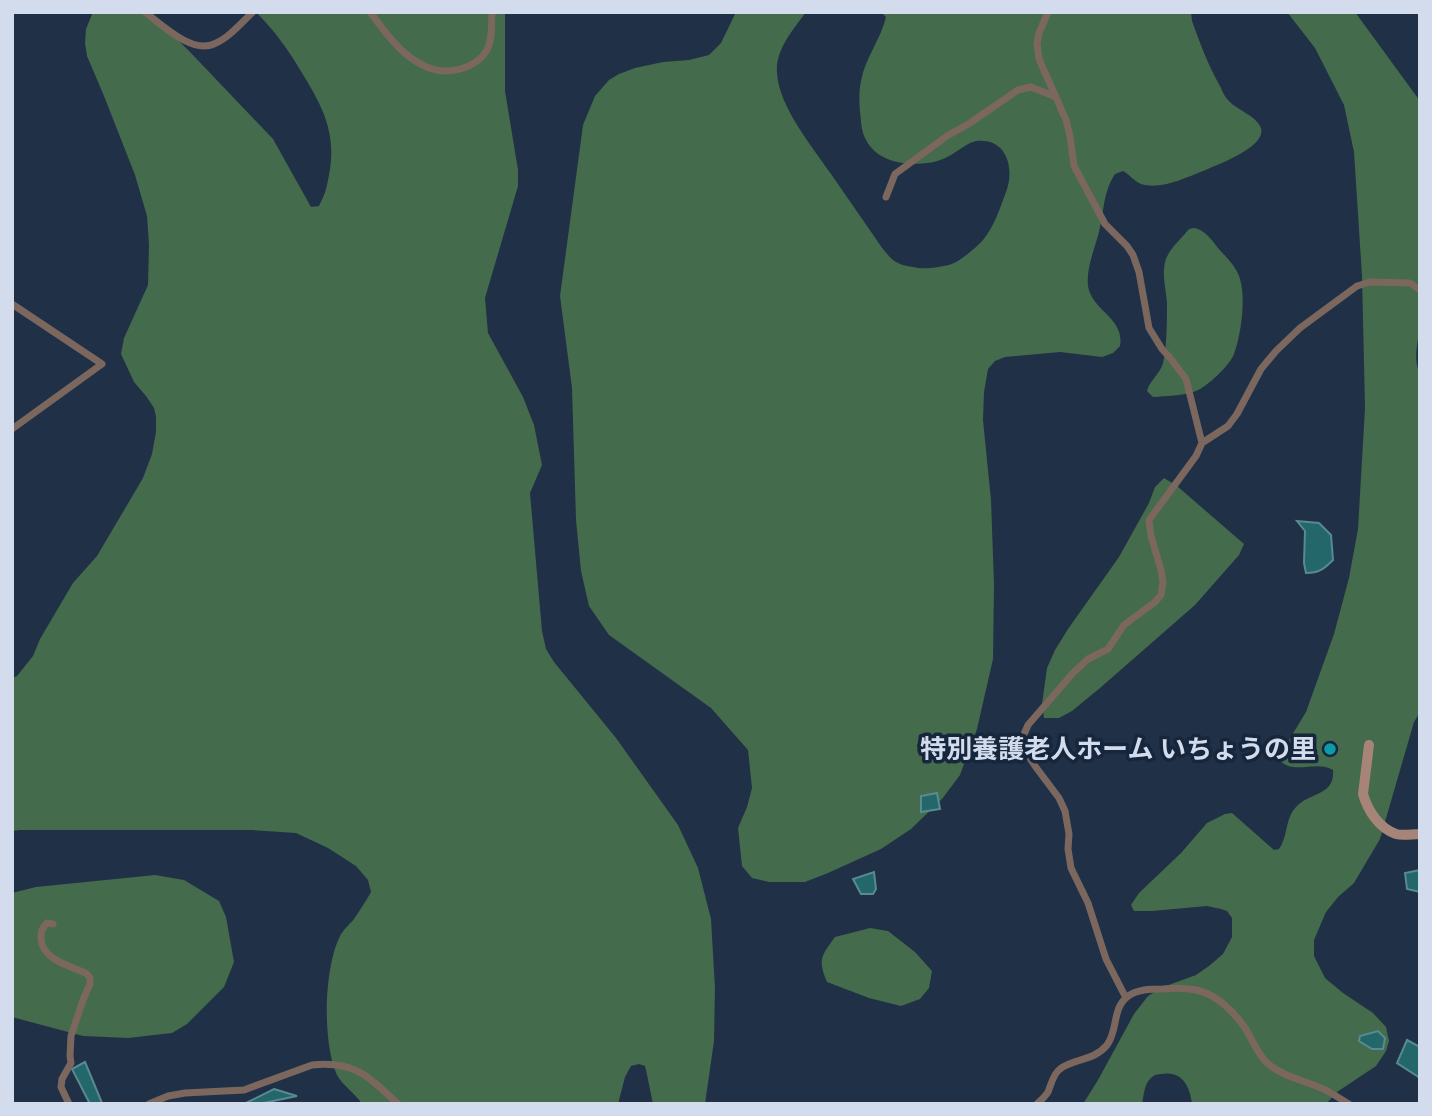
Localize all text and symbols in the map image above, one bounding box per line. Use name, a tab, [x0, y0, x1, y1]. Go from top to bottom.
place label: 特別養護老人ホーム いちょうの里	[920, 734, 1316, 765]
marker: 特別養護老人ホーム いちょうの里	[1322, 741, 1338, 757]

